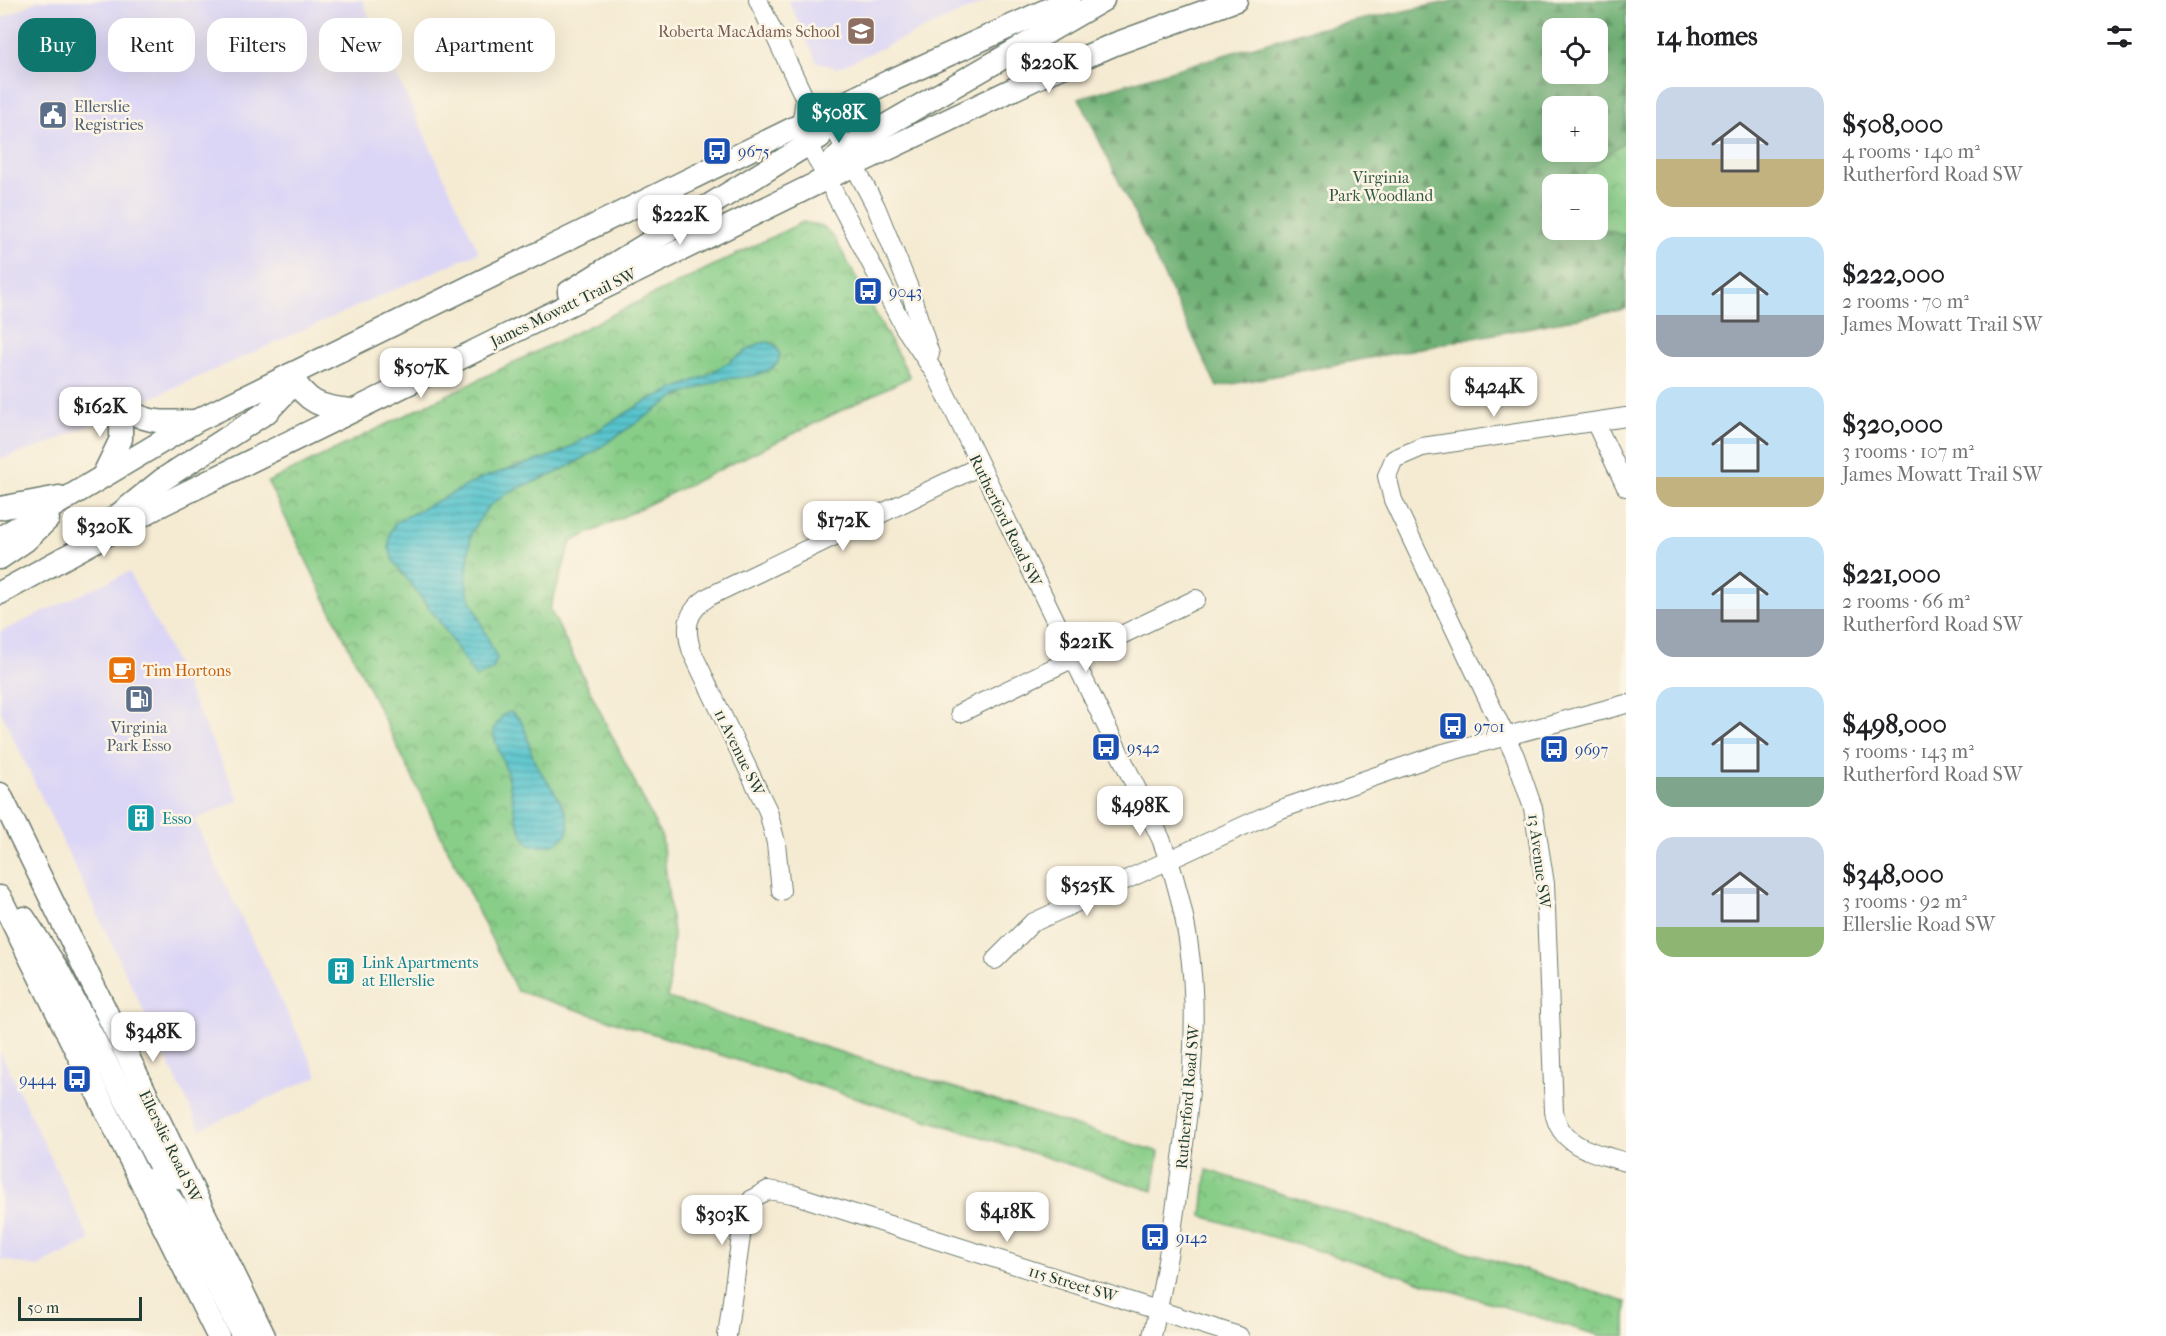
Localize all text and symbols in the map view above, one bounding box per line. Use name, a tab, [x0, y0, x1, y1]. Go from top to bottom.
school or university icon: Roberta MacAdams School	[845, 15, 877, 47]
chip: Buy	[18, 18, 96, 72]
chip: Rent	[108, 18, 195, 72]
chip: Filters	[207, 18, 307, 72]
chip: New	[319, 18, 402, 72]
chip: Apartment	[414, 18, 555, 72]
map controls	[1542, 18, 1608, 240]
button: locate	[1542, 18, 1608, 84]
icon: filters	[2103, 20, 2136, 53]
text: 14 homes	[1656, 21, 1758, 52]
place label: Roberta MacAdams School	[658, 22, 841, 41]
pin: $220K	[1007, 43, 1091, 94]
text: $220K	[1020, 51, 1078, 74]
pin: $508K	[797, 93, 881, 144]
button: +	[1542, 96, 1608, 162]
place label: Ellerslie Registries	[74, 97, 144, 134]
public building icon: Ellerslie Registries	[37, 99, 69, 131]
text: $508K	[811, 101, 867, 124]
text: $508,000	[1842, 109, 1943, 140]
icon: home	[1704, 111, 1776, 183]
bus stop icon: 9675	[701, 135, 733, 167]
text: 4 rooms · 140 m²	[1842, 140, 1980, 163]
place label: 9675	[738, 142, 770, 161]
text: Rutherford Road SW	[1842, 163, 2023, 186]
park label: Virginia Park Woodland	[1329, 168, 1434, 205]
button: −	[1542, 174, 1608, 240]
pin: $222K	[638, 195, 722, 246]
text: $222K	[652, 203, 708, 226]
text: $222,000	[1842, 259, 1945, 290]
icon: home	[1704, 261, 1776, 333]
street label: James Mowatt Trail SW	[485, 263, 641, 352]
bus stop icon: 9043	[852, 275, 884, 307]
place label: 9043	[889, 282, 922, 301]
text: 2 rooms · 70 m²	[1842, 290, 1969, 313]
text: James Mowatt Trail SW	[1842, 313, 2042, 336]
pin: $507K	[379, 348, 463, 399]
text: $507K	[394, 356, 448, 379]
pin: $424K	[1452, 367, 1536, 418]
text: $424K	[1464, 375, 1524, 398]
pin: $162K	[58, 387, 142, 438]
text: $162K	[73, 395, 127, 418]
text: $320,000	[1842, 409, 1943, 440]
icon: home	[1704, 411, 1776, 483]
text: 3 rooms · 107 m²	[1842, 440, 1974, 463]
street label: Rutherford Road SW	[965, 451, 1046, 590]
text: James Mowatt Trail SW	[1842, 463, 2042, 486]
pin: $172K	[801, 501, 885, 552]
pin: $320K	[62, 507, 146, 558]
text: $172K	[817, 509, 869, 532]
text: $320K	[76, 515, 132, 538]
text: $221,000	[1842, 559, 1941, 590]
icon: home	[1704, 561, 1776, 633]
text: 2 rooms · 66 m²	[1842, 590, 1970, 613]
text: Rutherford Road SW	[1842, 613, 2023, 636]
pin: $221K	[1044, 622, 1128, 673]
text: $221K	[1059, 630, 1113, 653]
cafe icon: Tim Hortons	[106, 654, 138, 686]
place label: Tim Hortons	[143, 661, 231, 680]
fuel station icon: Virginia Park Esso	[123, 683, 155, 715]
street label: 11 Avenue SW	[710, 706, 769, 800]
text: $498,000	[1842, 709, 1947, 740]
bus stop icon: 9701	[1437, 710, 1469, 742]
icon: home	[1704, 711, 1776, 783]
place label: 9701	[1474, 717, 1505, 736]
place label: Virginia Park Esso	[107, 718, 171, 755]
bus stop icon: 9542	[1090, 731, 1122, 763]
bus stop icon: 9697	[1538, 733, 1570, 765]
place label: 9542	[1127, 738, 1160, 757]
place label: 9697	[1575, 740, 1608, 759]
text: 5 rooms · 143 m²	[1842, 740, 1974, 763]
text: Rutherford Road SW	[1842, 763, 2023, 786]
pin: $498K	[1098, 786, 1182, 837]
text: $498K	[1111, 794, 1169, 817]
building icon: Esso	[125, 802, 157, 834]
place label: Esso	[162, 809, 192, 828]
street label: 13 Avenue SW	[1524, 813, 1555, 911]
text: $348,000	[1842, 859, 1944, 890]
icon: home	[1704, 861, 1776, 933]
pin: $525K	[1045, 866, 1129, 917]
text: $525K	[1060, 874, 1114, 897]
text: 3 rooms · 92 m²	[1842, 890, 1967, 913]
text: Ellerslie Road SW	[1842, 913, 1995, 936]
place label: Link Apartments at Ellerslie	[362, 953, 478, 990]
building icon: Link Apartments at Ellerslie	[325, 955, 357, 987]
pin: $348K	[111, 1012, 195, 1063]
text: $348K	[125, 1020, 181, 1043]
street label: Rutherford Road SW	[1172, 1023, 1203, 1170]
bus stop icon: 9444	[61, 1063, 93, 1095]
place label: 9444	[19, 1070, 57, 1089]
street label: Ellerslie Road SW	[135, 1087, 207, 1207]
pin: $418K	[965, 1192, 1049, 1243]
pin: $303K	[680, 1195, 764, 1246]
text: $418K	[980, 1200, 1034, 1223]
text: $303K	[696, 1203, 749, 1226]
bus stop icon: 9142	[1139, 1221, 1171, 1253]
place label: 9142	[1176, 1228, 1208, 1247]
street label: 115 Street SW	[1026, 1261, 1121, 1306]
scale bar	[18, 1294, 142, 1322]
text: 50 m	[27, 1298, 59, 1317]

